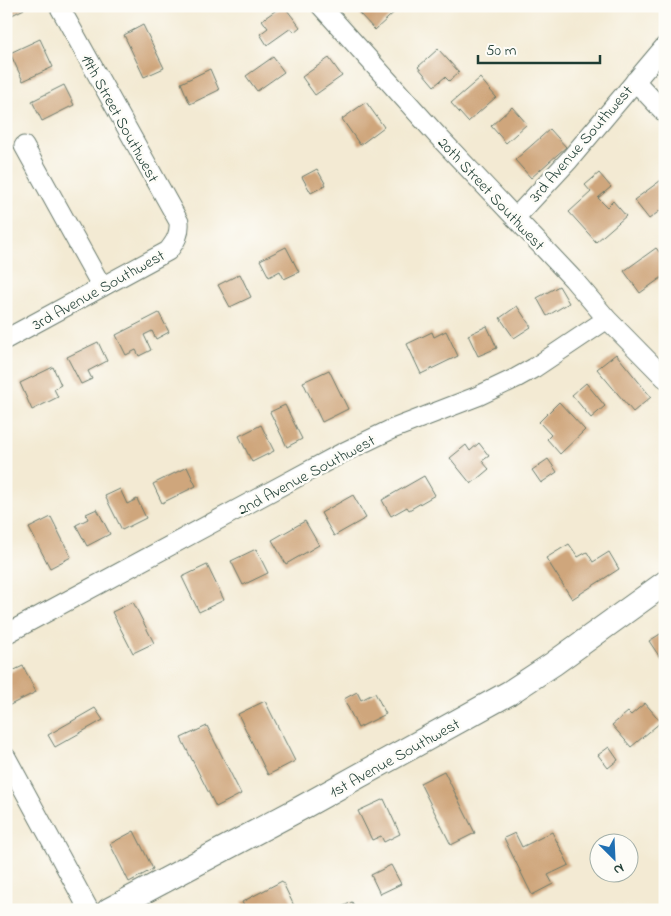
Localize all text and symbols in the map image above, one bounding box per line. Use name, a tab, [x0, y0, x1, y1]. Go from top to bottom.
scale bar	[478, 32, 601, 64]
text: 50 m	[486, 40, 517, 62]
street label: 19th Street Southwest	[74, 51, 165, 188]
street label: 3rd Avenue Southwest	[524, 80, 640, 208]
street label: 20th Street Southwest	[431, 132, 550, 257]
street label: 3rd Avenue Southwest	[28, 244, 170, 337]
street label: 2nd Avenue Southwest	[234, 429, 380, 522]
street label: 1st Avenue Southwest	[325, 712, 465, 805]
north arrow	[588, 834, 638, 884]
text: N	[610, 857, 627, 880]

